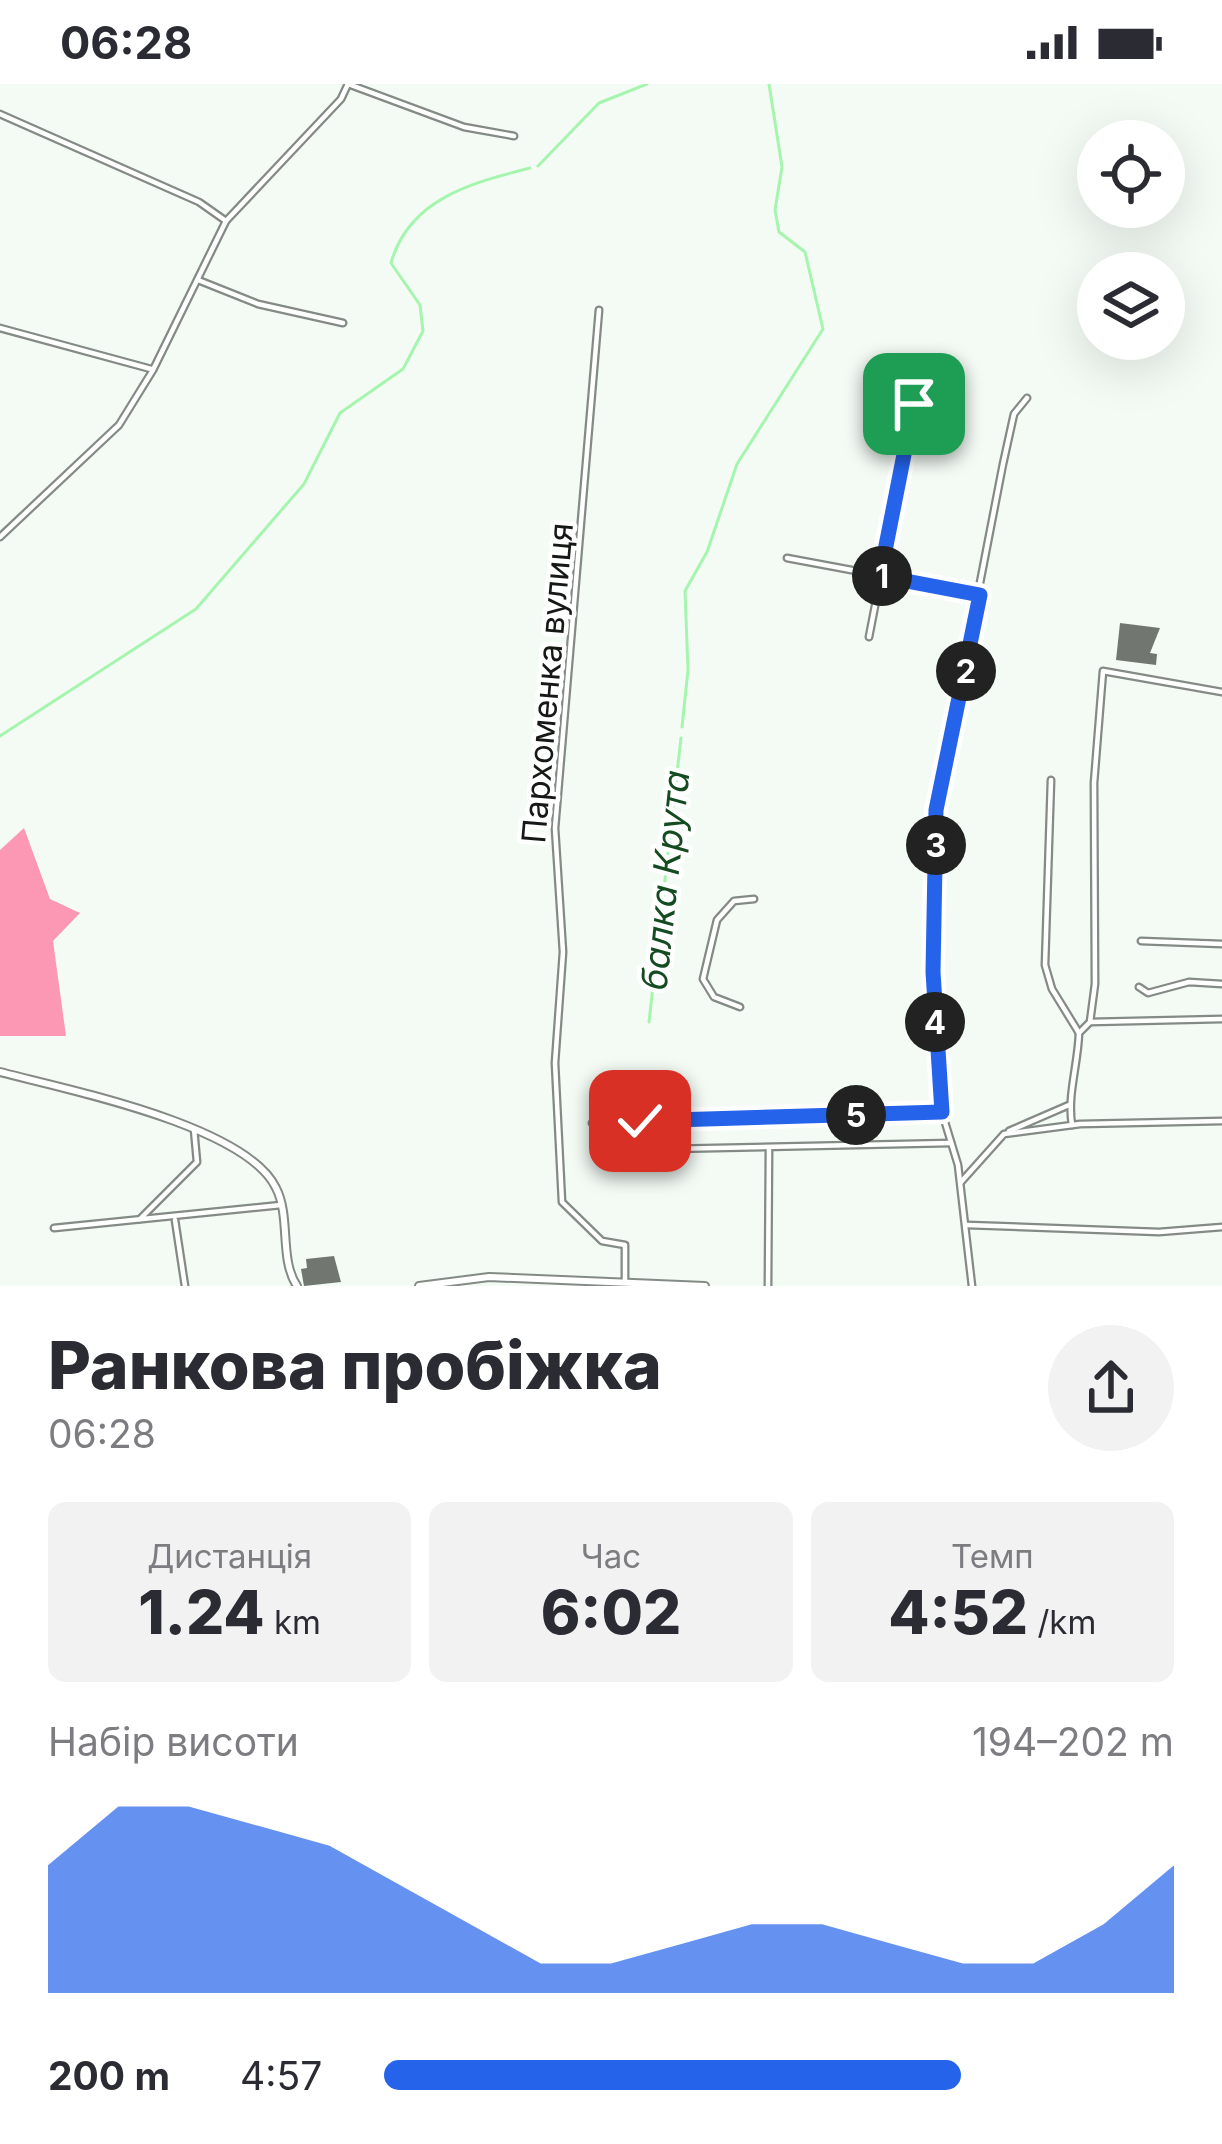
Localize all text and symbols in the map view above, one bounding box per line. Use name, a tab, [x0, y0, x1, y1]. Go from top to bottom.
text: 06:28	[60, 15, 192, 70]
map controls	[1077, 120, 1185, 360]
button: locate	[1077, 120, 1185, 228]
button: layers	[1077, 252, 1185, 360]
pin	[863, 353, 965, 455]
icon: arrive	[881, 371, 947, 437]
street label: Пархоменка вулиця	[513, 521, 581, 845]
pin: 1	[852, 546, 912, 606]
text: 1	[875, 556, 889, 596]
pin: 2	[936, 641, 996, 701]
text: 2	[956, 651, 976, 691]
water label: балка Крута	[632, 768, 698, 992]
pin: 3	[906, 815, 966, 875]
text: 3	[925, 825, 947, 865]
pin: 4	[905, 992, 965, 1052]
text: 4	[924, 1002, 946, 1042]
pin	[589, 1070, 691, 1172]
pin: 5	[826, 1085, 886, 1145]
icon: check	[607, 1088, 673, 1154]
text: 5	[845, 1095, 867, 1135]
text: Ранкова пробіжка	[48, 1325, 662, 1405]
button: share	[1048, 1325, 1174, 1451]
text: 06:28	[48, 1410, 156, 1457]
text: Дистанція	[147, 1536, 312, 1576]
text: Час	[581, 1536, 641, 1576]
text: Темп	[951, 1536, 1034, 1576]
text: 1.24	[138, 1576, 265, 1648]
text: 6:02	[541, 1576, 681, 1648]
text: 4:52	[888, 1576, 1028, 1648]
text: km	[265, 1602, 321, 1642]
text: /km	[1028, 1602, 1096, 1642]
text: Набір висоти	[48, 1718, 299, 1765]
text: 194–202 m	[972, 1718, 1174, 1765]
text: 200 m	[48, 2052, 170, 2099]
text: 4:57	[240, 2052, 322, 2099]

